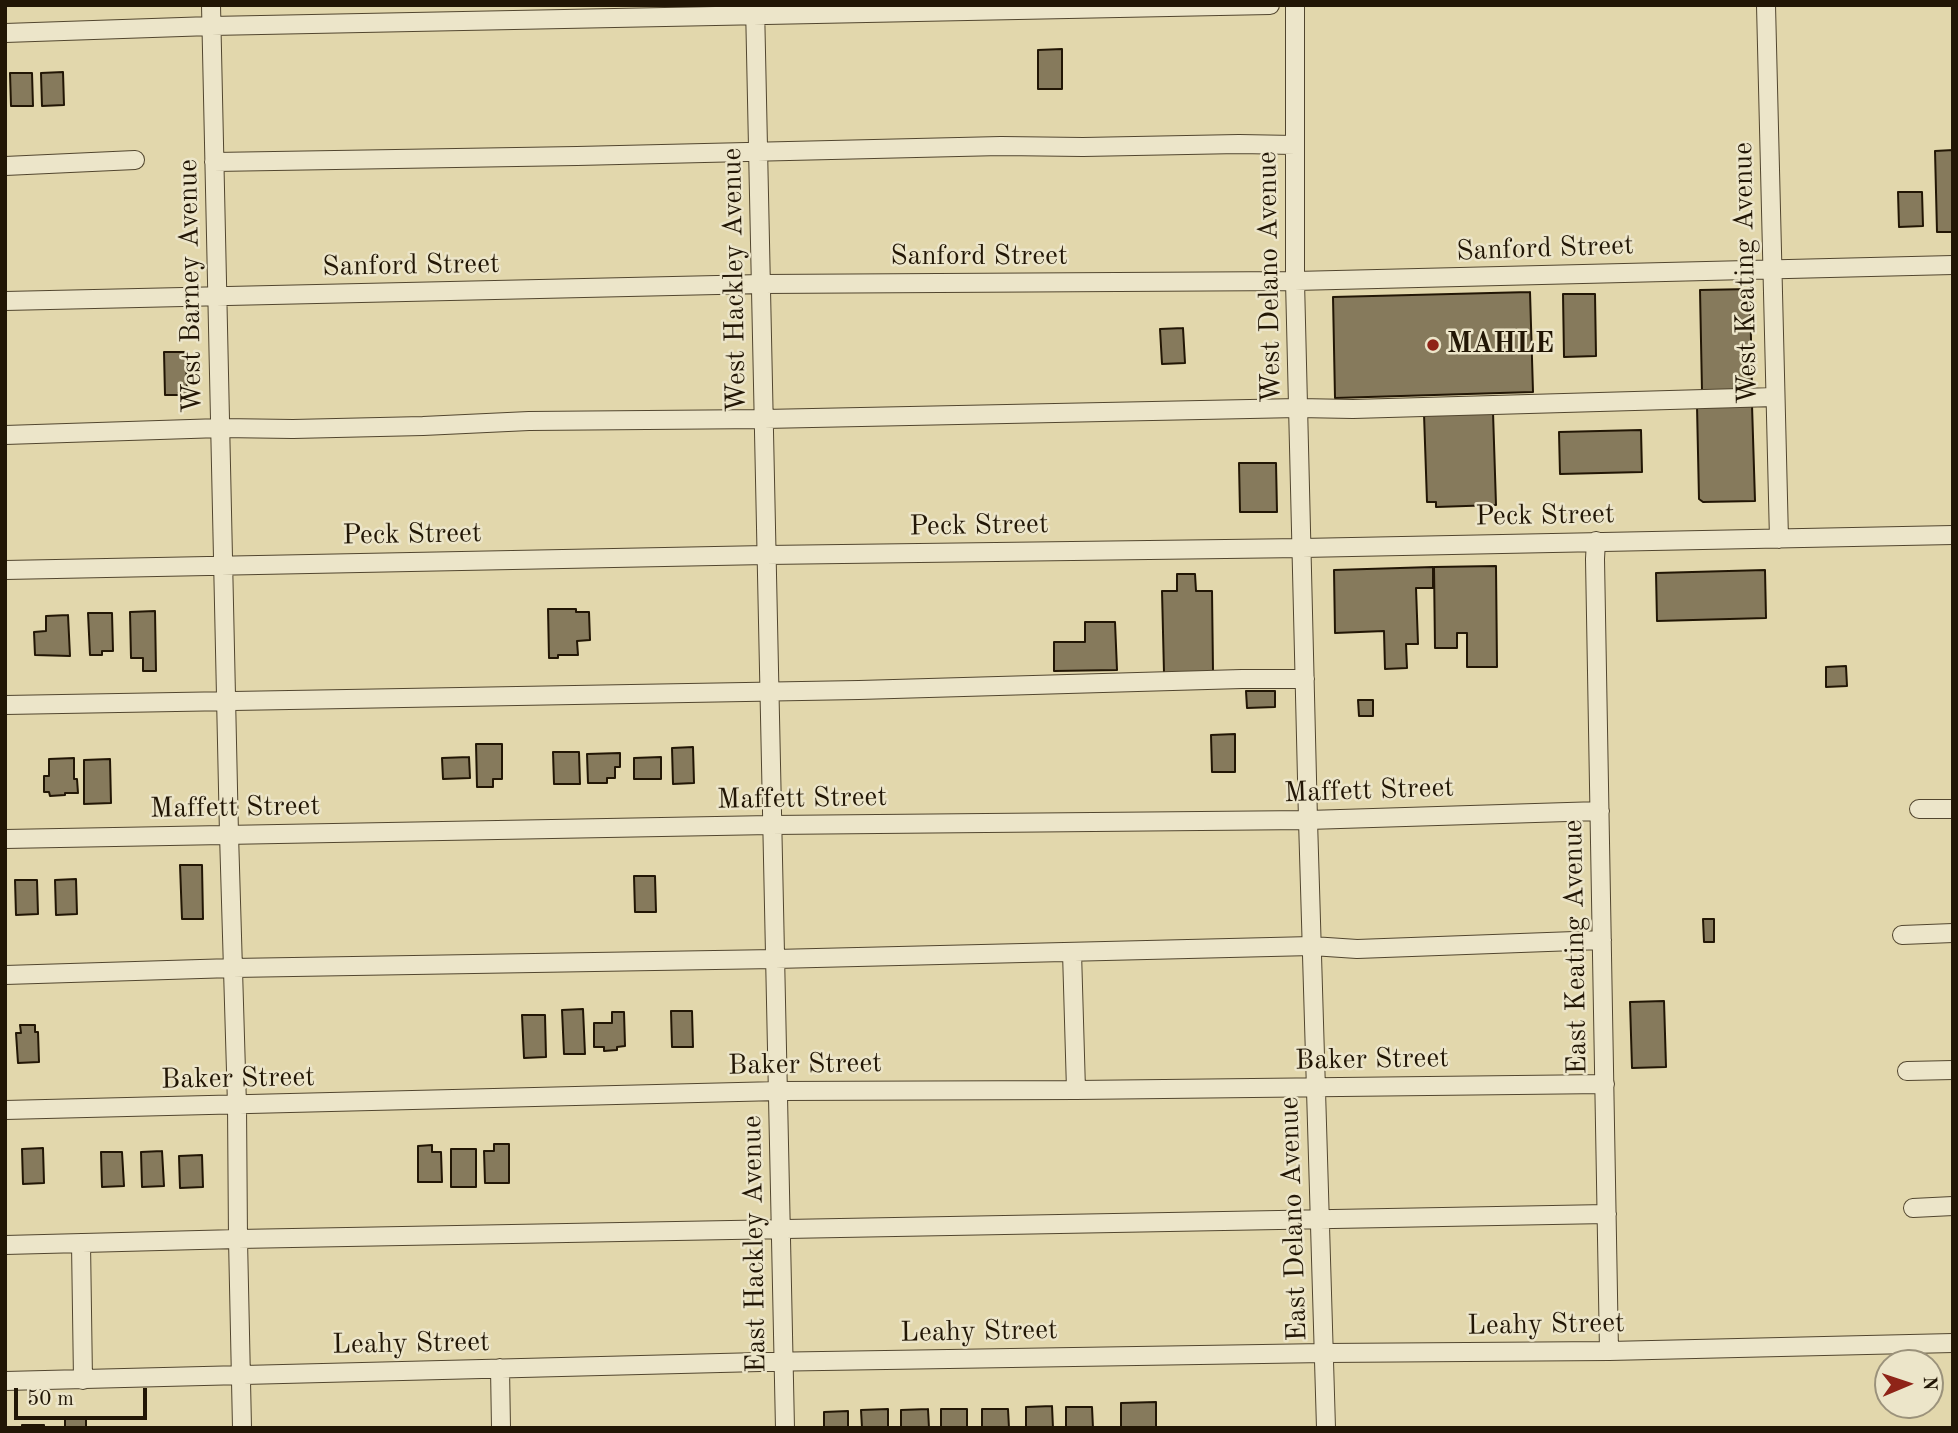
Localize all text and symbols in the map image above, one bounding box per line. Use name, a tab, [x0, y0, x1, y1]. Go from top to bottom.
street label: West Keating Avenue	[1727, 142, 1765, 404]
street label: West Hackley Avenue	[716, 147, 754, 413]
street label: West Delano Avenue	[1251, 151, 1289, 403]
street label: West Barney Avenue	[172, 159, 210, 413]
street label: Sanford Street	[1456, 229, 1634, 269]
street label: Sanford Street	[890, 240, 1068, 274]
street label: Sanford Street	[322, 248, 500, 284]
place label: MAHLE	[1447, 328, 1554, 362]
marker: MAHLE	[1425, 337, 1441, 353]
street label: Peck Street	[1475, 498, 1615, 534]
street label: Peck Street	[909, 508, 1049, 544]
street label: Peck Street	[342, 517, 482, 553]
street label: Maffett Street	[1283, 771, 1455, 811]
street label: Maffett Street	[717, 781, 887, 817]
street label: Maffett Street	[150, 790, 320, 826]
street label: East Keating Avenue	[1557, 819, 1595, 1075]
street label: Baker Street	[1295, 1042, 1449, 1078]
street label: Baker Street	[728, 1047, 882, 1083]
street label: Baker Street	[161, 1061, 315, 1097]
street label: East Delano Avenue	[1273, 1096, 1315, 1342]
street label: East Hackley Avenue	[736, 1115, 774, 1373]
street label: Leahy Street	[1467, 1307, 1625, 1343]
street label: Leahy Street	[900, 1314, 1058, 1350]
street label: Leahy Street	[332, 1326, 490, 1362]
north arrow	[1874, 1349, 1944, 1419]
scale bar	[18, 1374, 150, 1418]
text: N	[1919, 1376, 1938, 1391]
text: 50 m	[27, 1389, 74, 1410]

